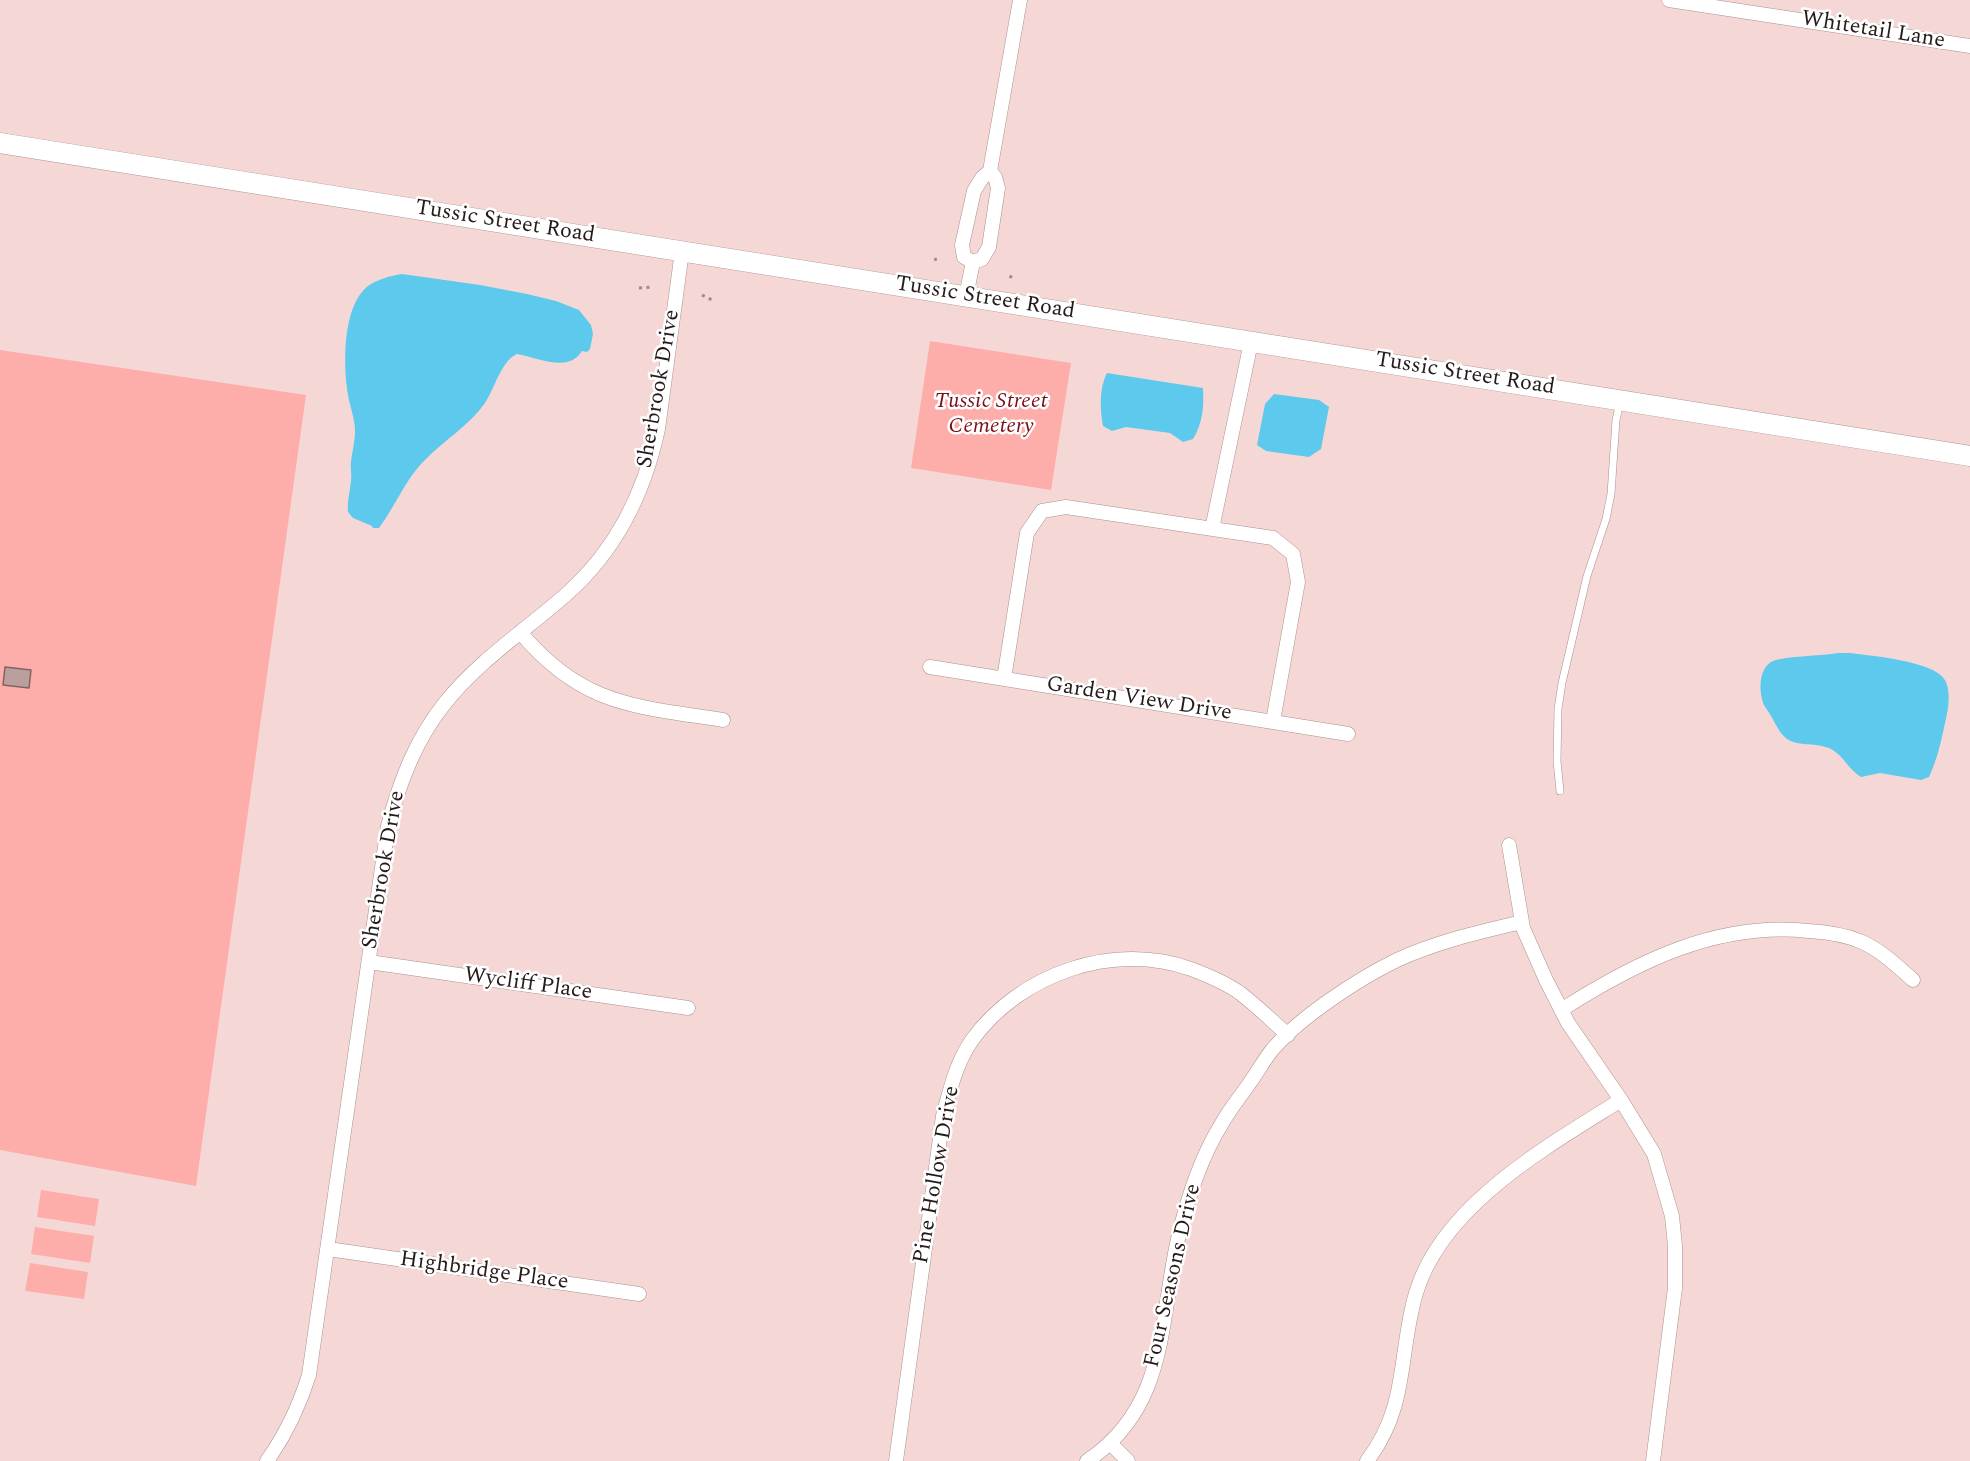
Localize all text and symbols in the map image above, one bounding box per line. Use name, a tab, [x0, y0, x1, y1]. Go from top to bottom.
street label: Whitetail Lane	[1799, 7, 1947, 55]
street label: Tussic Street Road	[413, 196, 597, 250]
street label: Tussic Street Road	[893, 272, 1077, 326]
street label: Sherbrook Drive	[633, 308, 687, 470]
street label: Tussic Street Road	[1373, 348, 1557, 402]
park label: Tussic Street Cemetery	[935, 390, 1047, 442]
street label: Garden View Drive	[1044, 672, 1234, 728]
street label: Sherbrook Drive	[358, 789, 412, 951]
street label: Wycliff Place	[462, 963, 594, 1007]
street label: Pine Hollow Drive	[909, 1084, 967, 1266]
street label: Four Seasons Drive	[1140, 1181, 1208, 1371]
street label: Highbridge Place	[398, 1247, 570, 1297]

